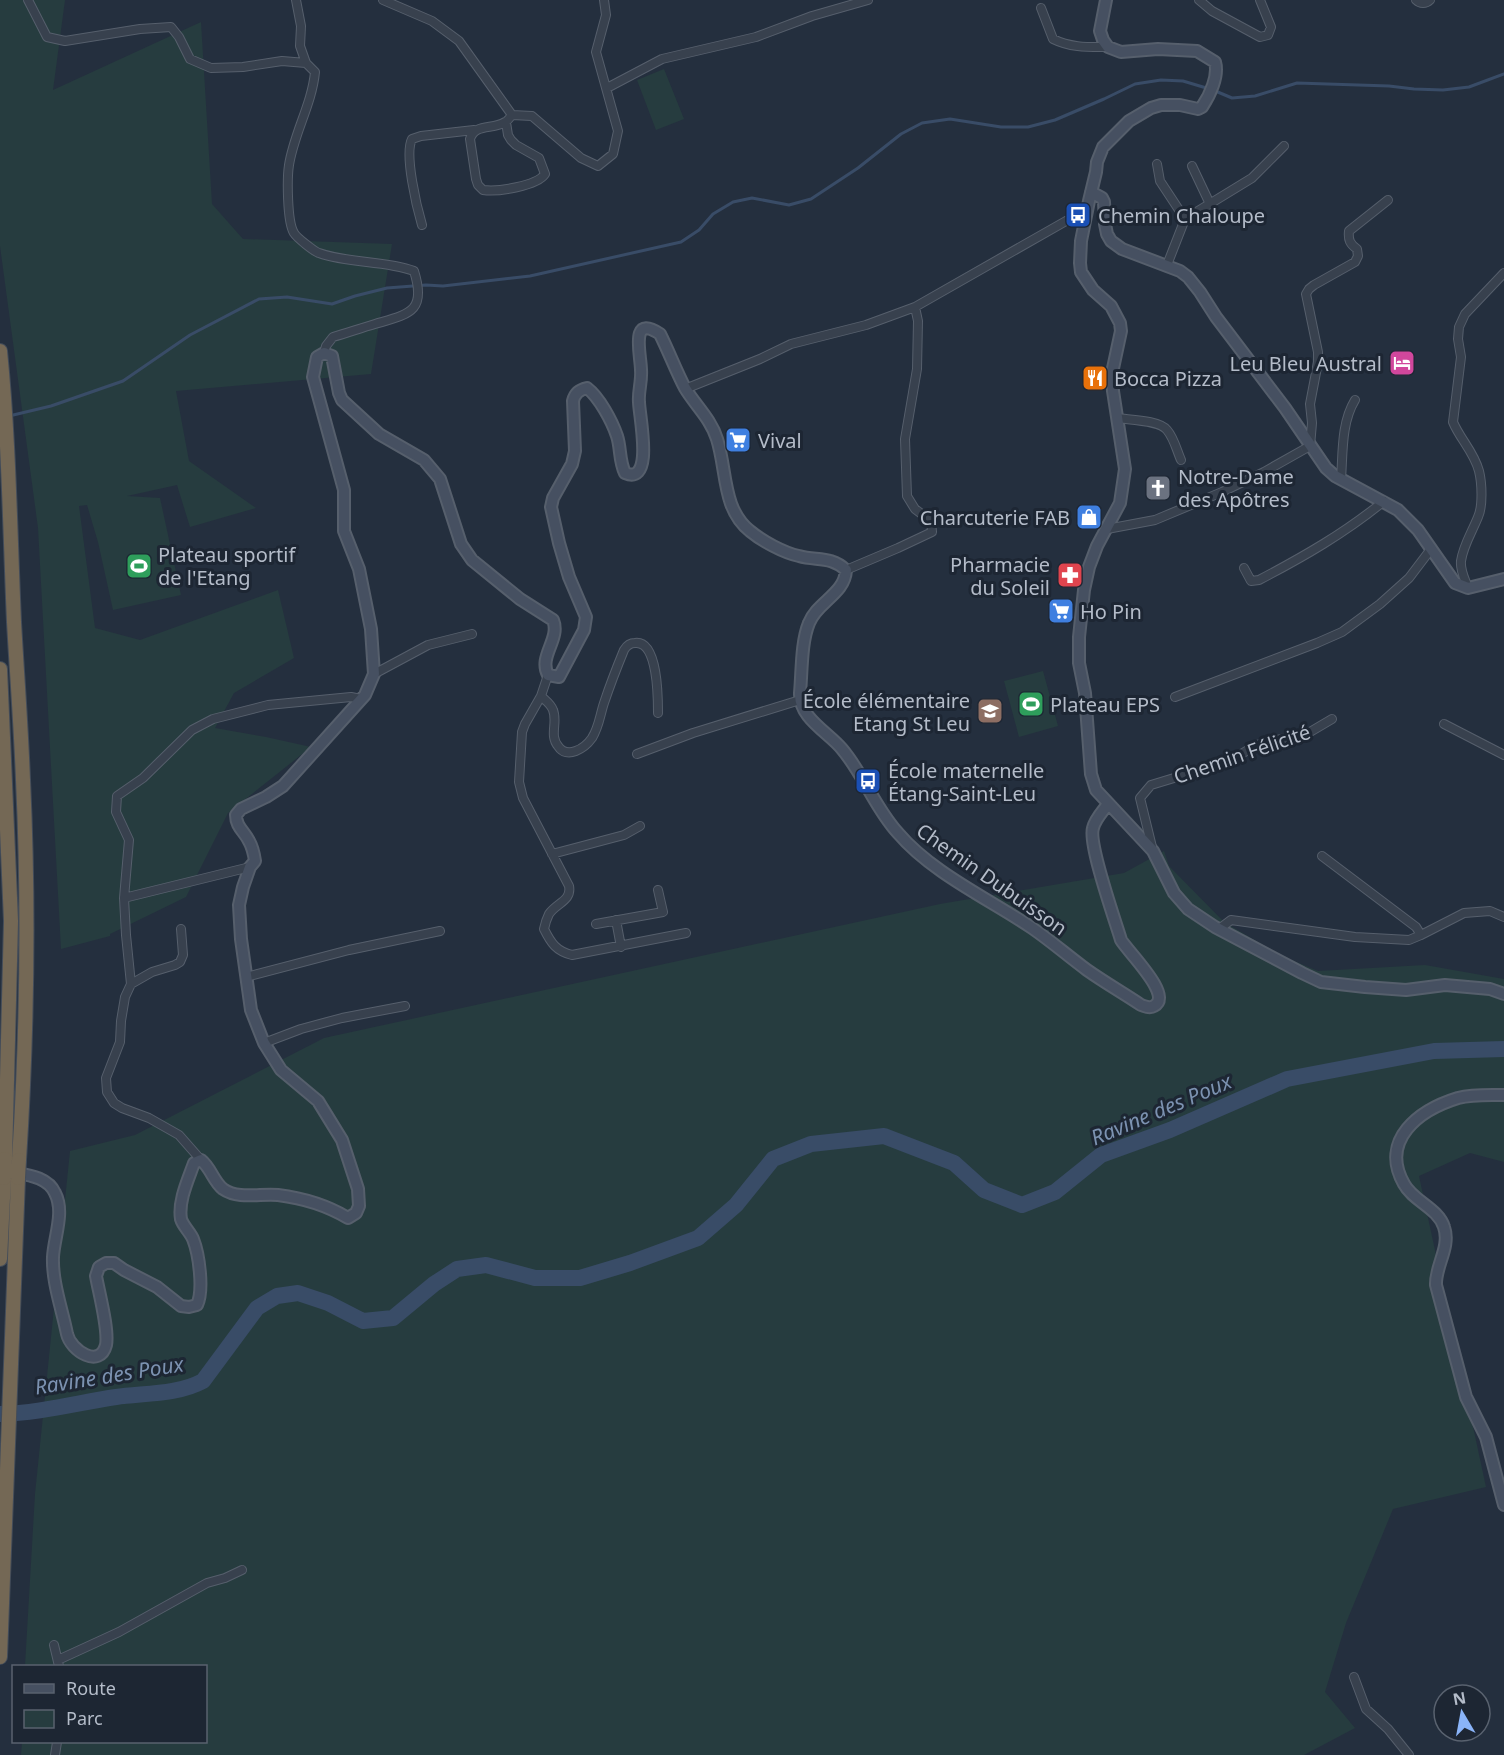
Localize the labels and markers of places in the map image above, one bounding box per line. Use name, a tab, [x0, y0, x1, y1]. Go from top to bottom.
bus stop icon: Chemin Chaloupe	[1063, 200, 1093, 230]
place label: Chemin Chaloupe	[1098, 202, 1265, 229]
hotel icon: Leu Bleu Austral	[1387, 348, 1417, 378]
place label: Leu Bleu Austral	[1230, 350, 1382, 377]
restaurant icon: Bocca Pizza	[1080, 363, 1110, 393]
place label: Bocca Pizza	[1114, 365, 1222, 392]
supermarket icon: Vival	[723, 425, 753, 455]
place label: Vival	[758, 427, 802, 454]
place label: Notre-Dame des Apôtres	[1178, 463, 1294, 513]
church icon: Notre-Dame des Apôtres	[1143, 473, 1173, 503]
shop icon: Charcuterie FAB	[1074, 502, 1104, 532]
place label: Charcuterie FAB	[920, 504, 1070, 531]
place label: Plateau sportif de l'Etang	[158, 541, 296, 591]
sports icon: Plateau sportif de l'Etang	[124, 551, 154, 581]
place label: Pharmacie du Soleil	[950, 551, 1050, 601]
pharmacy icon: Pharmacie du Soleil	[1055, 560, 1085, 590]
supermarket icon: Ho Pin	[1046, 596, 1076, 626]
place label: Ho Pin	[1080, 598, 1142, 625]
place label: École élémentaire Etang St Leu	[803, 687, 970, 737]
sports icon: Plateau EPS	[1016, 689, 1046, 719]
place label: Plateau EPS	[1050, 691, 1160, 718]
school or university icon: École élémentaire Etang St Leu	[975, 696, 1005, 726]
place label: École maternelle Étang-Saint-Leu	[888, 757, 1044, 807]
bus stop icon: École maternelle Étang-Saint-Leu	[853, 766, 883, 796]

